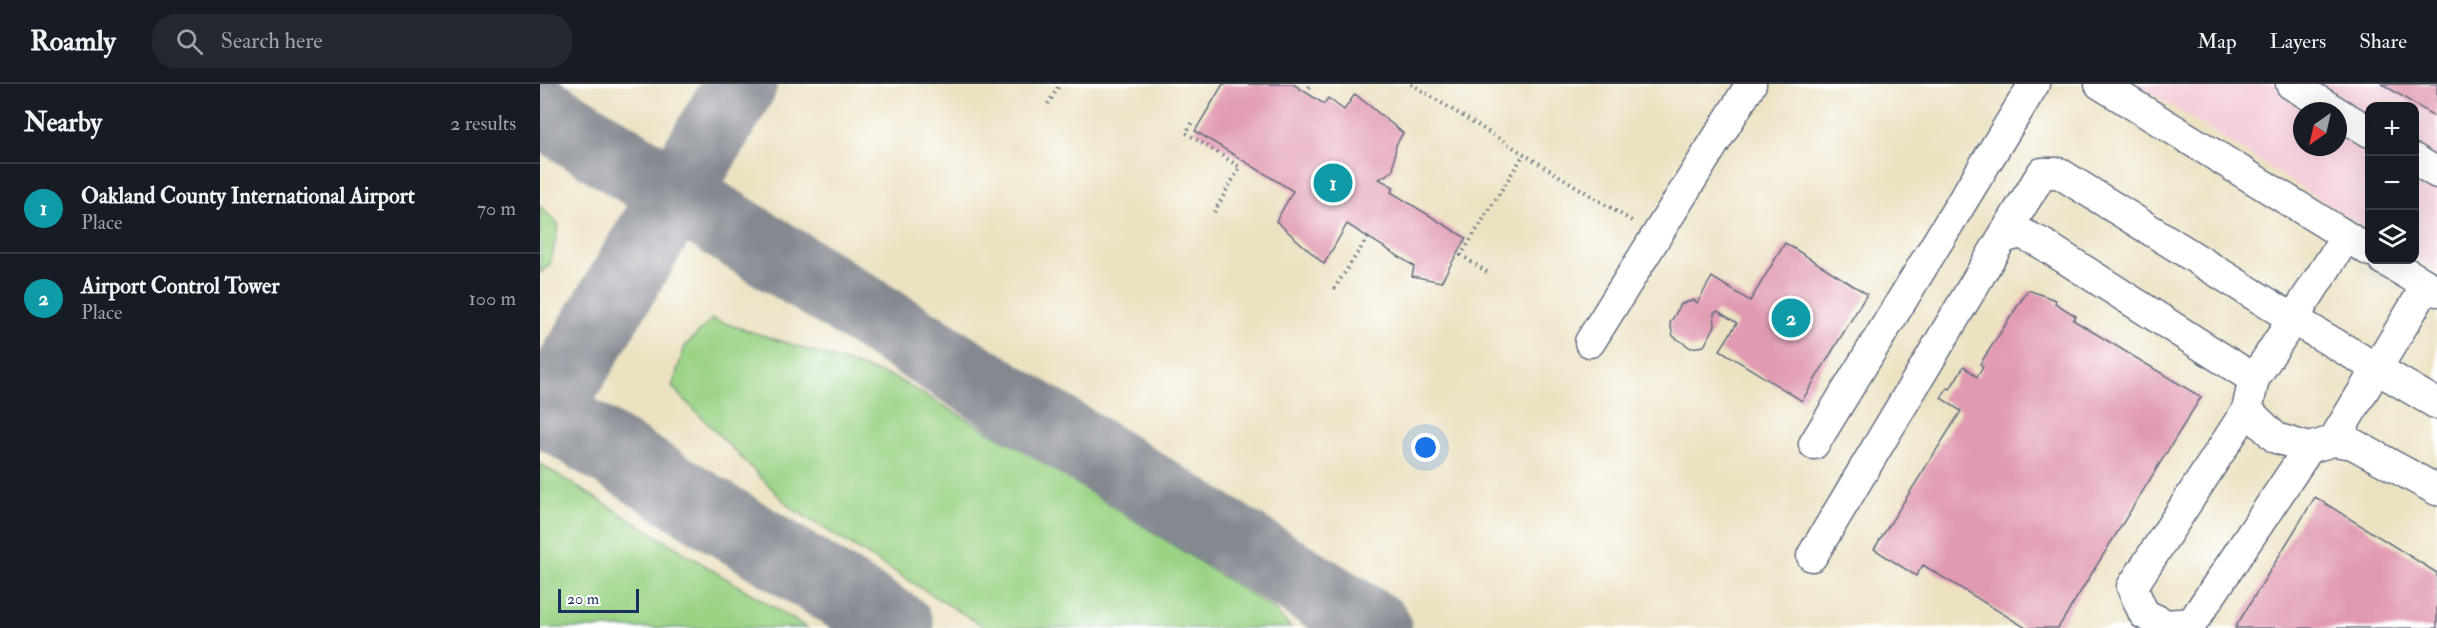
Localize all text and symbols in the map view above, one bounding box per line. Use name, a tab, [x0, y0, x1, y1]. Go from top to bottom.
search box	[152, 14, 572, 68]
text: Roamly	[30, 24, 116, 59]
icon: search	[173, 25, 206, 58]
text: Search here	[221, 27, 323, 55]
text: Map	[2197, 28, 2237, 55]
text: Layers	[2270, 28, 2326, 55]
text: Share	[2359, 28, 2407, 55]
north arrow	[2293, 102, 2347, 156]
map controls	[2365, 102, 2419, 264]
button: +	[2365, 102, 2419, 156]
text: Nearby	[24, 107, 102, 139]
text: 2 results	[450, 111, 516, 136]
button: −	[2365, 156, 2419, 210]
pin: 1	[1314, 160, 1352, 206]
text: Oakland County International Airport	[81, 182, 415, 210]
text: 1	[40, 196, 47, 221]
text: 70 m	[477, 196, 516, 221]
text: Place	[81, 210, 122, 235]
button: layers	[2365, 210, 2419, 264]
text: Airport Control Tower	[81, 272, 279, 300]
text: 2	[38, 286, 49, 311]
text: 100 m	[469, 286, 516, 311]
pin: 2	[1772, 296, 1810, 340]
text: Place	[81, 300, 122, 325]
your location	[1411, 433, 1440, 462]
scale bar	[558, 586, 639, 614]
text: 20 m	[567, 589, 599, 609]

